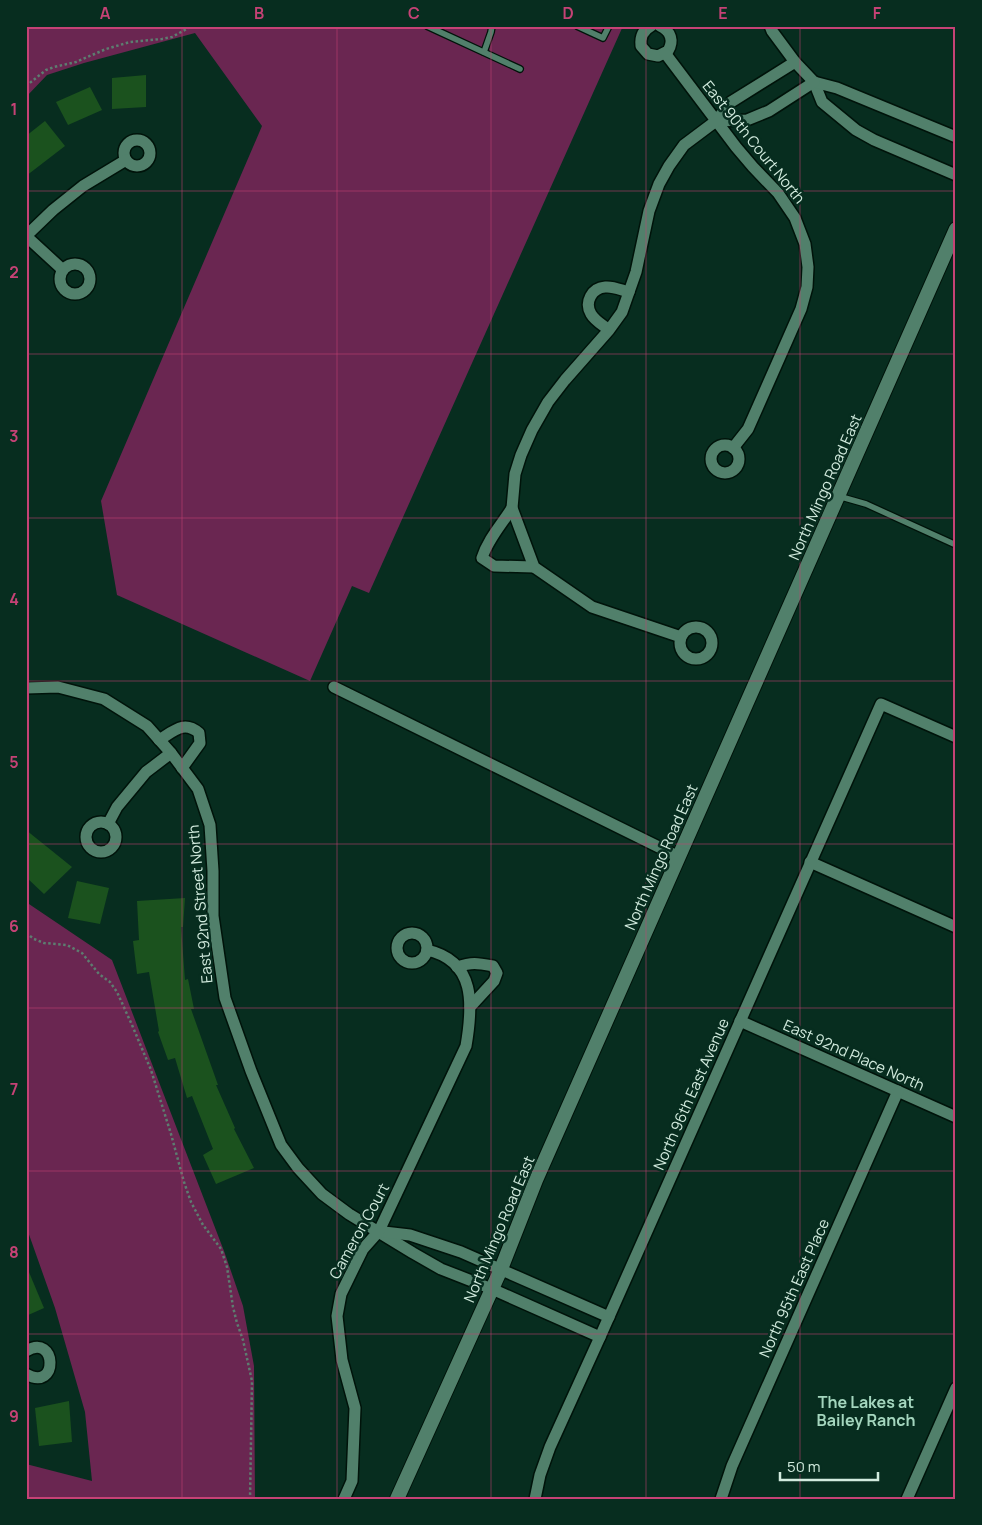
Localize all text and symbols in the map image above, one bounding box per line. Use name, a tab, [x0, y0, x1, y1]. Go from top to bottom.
text: A	[100, 2, 111, 24]
text: B	[254, 2, 264, 24]
text: C	[408, 2, 420, 24]
text: D	[562, 2, 574, 24]
text: E	[718, 2, 728, 24]
text: F	[873, 2, 882, 24]
street label: East 90th Court North	[698, 76, 810, 208]
text: 1	[10, 98, 18, 120]
text: 2	[9, 261, 19, 283]
street label: North Mingo Road East	[783, 411, 867, 563]
text: 3	[9, 425, 19, 447]
text: 4	[9, 588, 19, 610]
text: 5	[9, 751, 19, 773]
street label: North Mingo Road East	[619, 781, 703, 933]
street label: East 92nd Street North	[183, 824, 217, 984]
text: 6	[9, 915, 19, 937]
street label: East 92nd Place North	[780, 1014, 928, 1096]
street label: North 96th East Avenue	[648, 1015, 734, 1173]
text: 7	[10, 1078, 18, 1100]
street label: North Mingo Road East	[459, 1152, 539, 1306]
street label: Cameron Court	[324, 1179, 394, 1283]
street label: North 95th East Place	[754, 1215, 834, 1361]
text: 8	[9, 1241, 19, 1263]
district label: The Lakes at Bailey Ranch	[817, 1391, 915, 1431]
text: 9	[9, 1405, 19, 1427]
scale bar	[780, 1450, 877, 1482]
text: 50 m	[787, 1456, 821, 1477]

